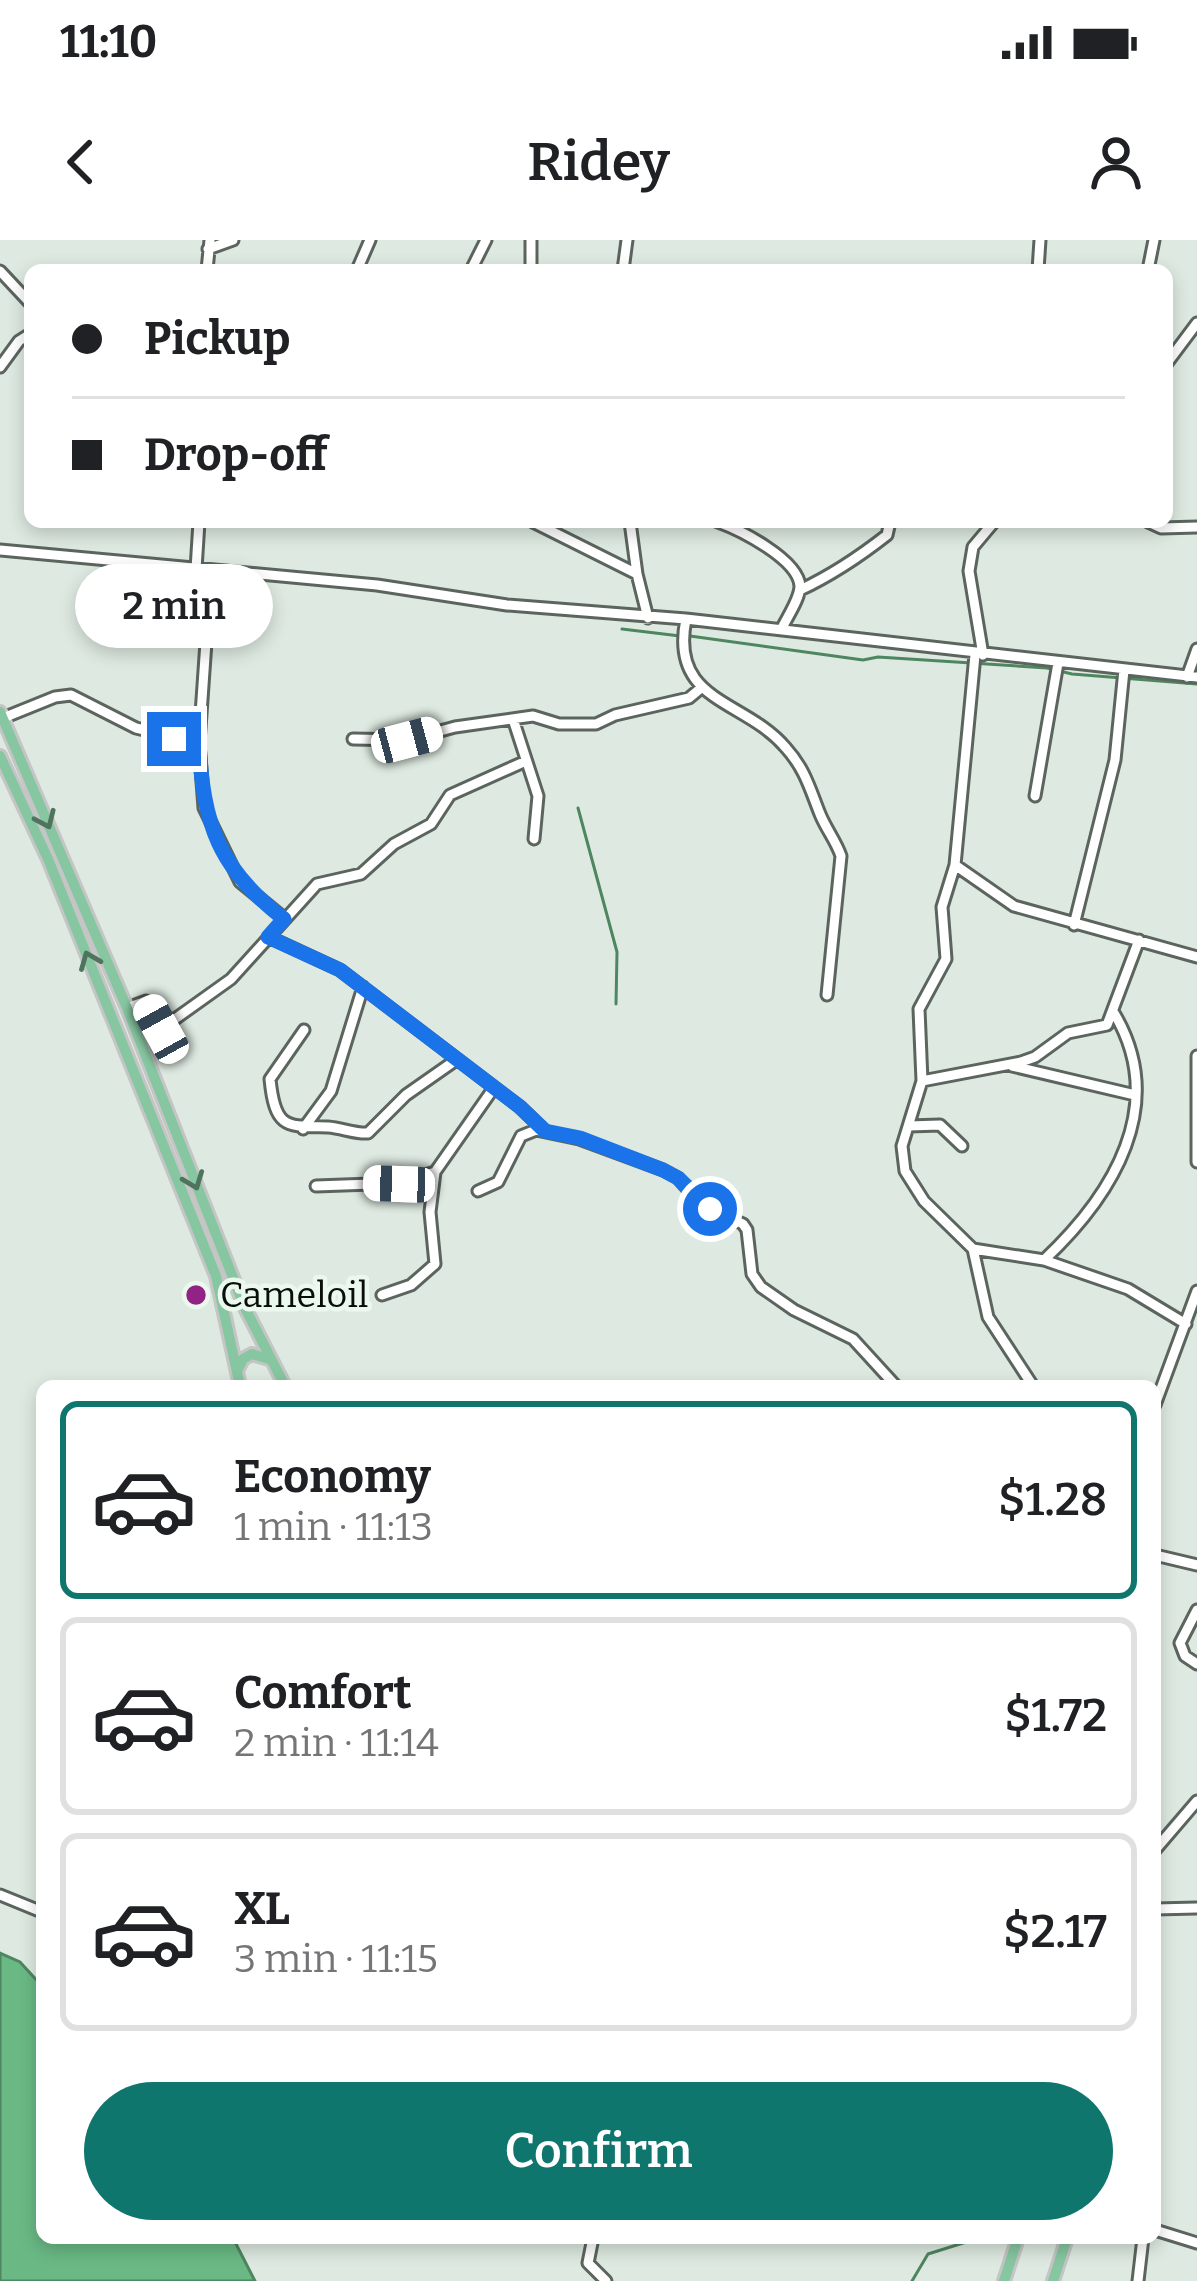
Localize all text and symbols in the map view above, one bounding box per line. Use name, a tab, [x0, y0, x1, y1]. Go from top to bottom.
text: 11:10	[60, 15, 157, 69]
icon: back	[48, 129, 114, 195]
icon: person	[1083, 129, 1149, 195]
text: Ridey	[527, 130, 670, 194]
text: Pickup	[144, 312, 290, 366]
text: Drop-off	[144, 428, 328, 482]
callout: 2 min	[75, 565, 273, 649]
text: 2 min	[122, 583, 226, 629]
route end	[147, 712, 201, 766]
car	[368, 713, 446, 767]
one-way arrow	[32, 807, 56, 829]
one-way arrow	[79, 951, 103, 972]
car	[128, 989, 194, 1069]
car	[362, 1165, 436, 1203]
one-way arrow	[180, 1169, 205, 1190]
route start	[683, 1182, 737, 1236]
place label: Cameloil	[220, 1273, 368, 1317]
marker: Cameloil	[183, 1282, 209, 1308]
icon: car	[90, 1446, 198, 1554]
text: Economy	[234, 1450, 431, 1504]
text: $1.28	[998, 1473, 1107, 1527]
text: 1 min · 11:13	[234, 1504, 433, 1550]
icon: car	[90, 1662, 198, 1770]
text: Comfort	[234, 1666, 412, 1720]
text: $1.72	[1004, 1689, 1107, 1743]
text: 2 min · 11:14	[234, 1720, 439, 1766]
icon: car	[90, 1878, 198, 1986]
text: XL	[234, 1882, 290, 1936]
text: $2.17	[1003, 1905, 1107, 1959]
text: 3 min · 11:15	[234, 1936, 438, 1982]
button: Confirm	[84, 2082, 1113, 2220]

